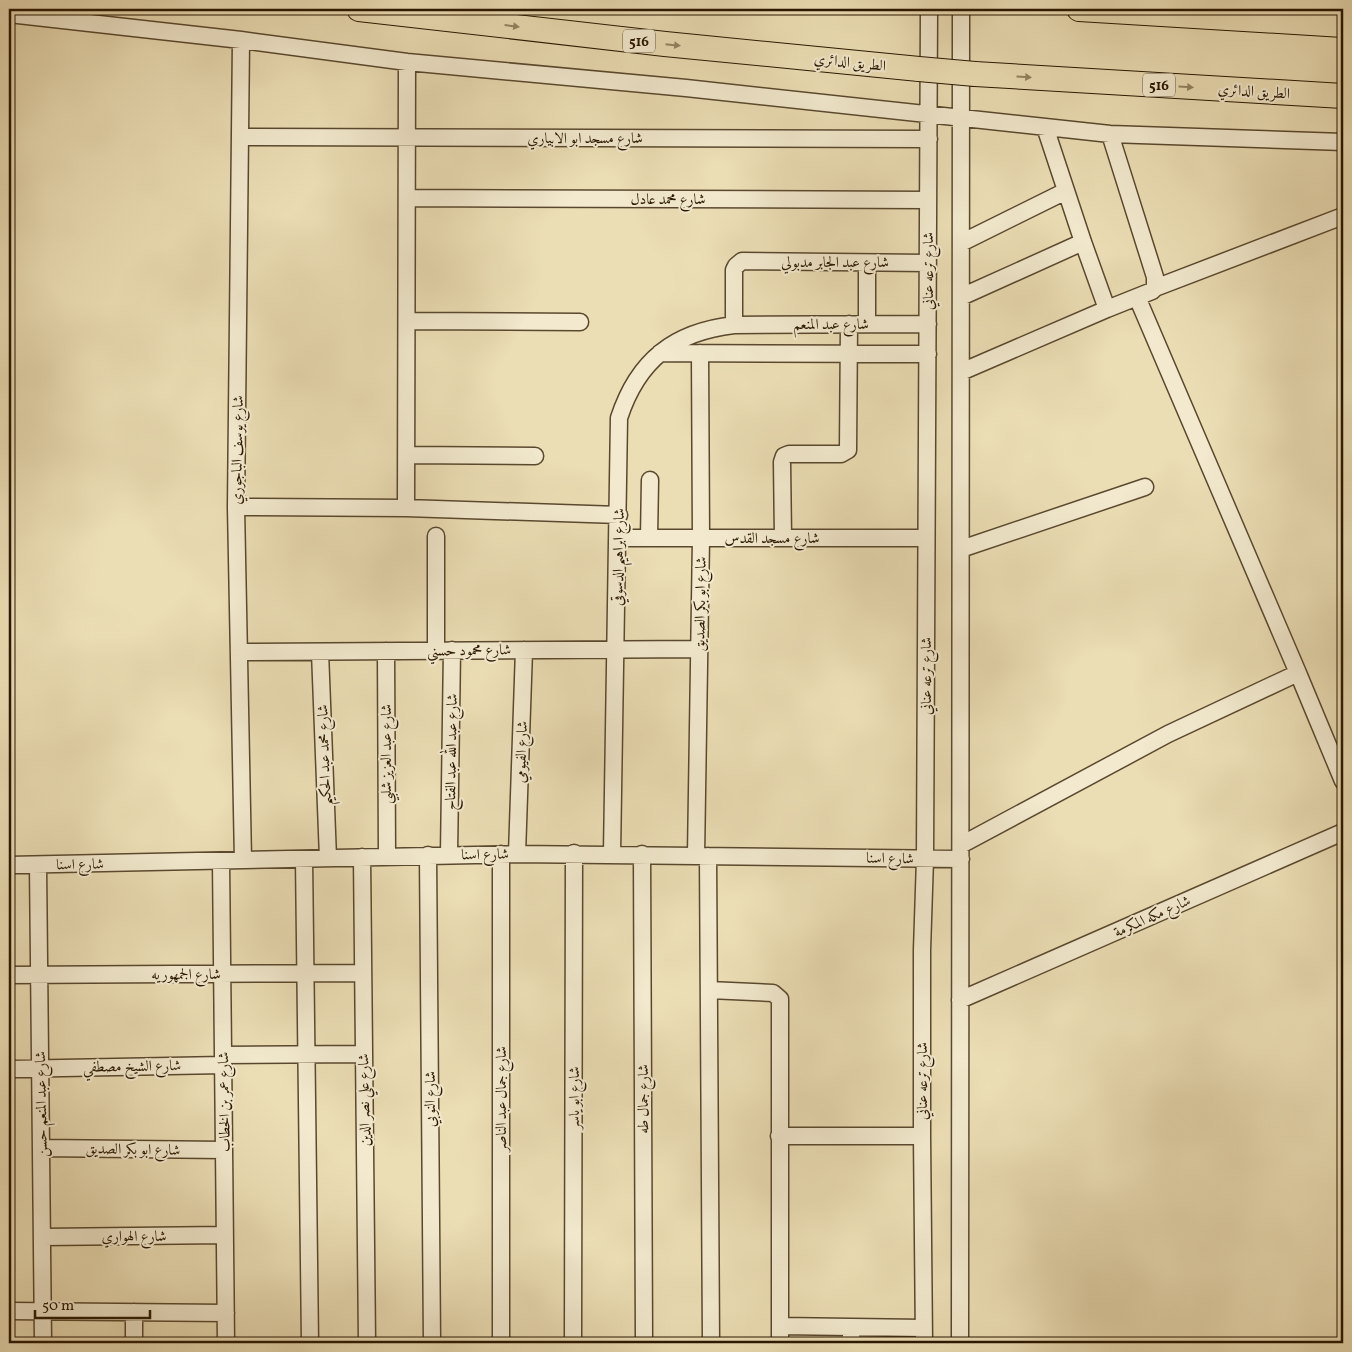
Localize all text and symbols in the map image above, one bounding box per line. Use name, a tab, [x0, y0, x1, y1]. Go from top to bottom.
one-way arrow	[504, 22, 520, 30]
road number: 516	[623, 29, 655, 52]
one-way arrow	[666, 41, 682, 49]
street label: الطريق الدائري	[813, 49, 887, 78]
one-way arrow	[1016, 73, 1032, 81]
road number: 516	[1143, 74, 1175, 96]
street label: الطريق الدائري	[1217, 79, 1291, 105]
one-way arrow	[1178, 83, 1194, 91]
street label: شارع مسجد ابو الابياري	[527, 129, 643, 151]
street label: شارع محمد عادل	[630, 190, 706, 212]
street label: شارع ترعه عناني	[919, 232, 941, 310]
street label: شارع عبد الجابر مدبولي	[781, 253, 889, 275]
street label: شارع عبد المنعم	[793, 315, 869, 338]
street label: شارع يوسف الباجوري	[227, 395, 251, 505]
street label: شارع ابراهيم الدسوقي	[608, 508, 634, 606]
street label: شارع مسجد القدس	[725, 529, 819, 551]
street label: شارع ابو بكر الصديق	[690, 556, 714, 652]
street label: شارع ترعه عناني	[917, 637, 939, 715]
street label: شارع محمود حسني	[427, 640, 511, 665]
street label: شارع عبد الله عبد الفتاح	[438, 693, 465, 811]
street label: شارع محمد عبد الحكيم	[313, 704, 341, 806]
street label: شارع عبد العزيز شلبي	[377, 704, 400, 804]
street label: شارع الفيومي	[511, 721, 535, 784]
street label: شارع اسنا	[461, 845, 509, 867]
street label: شارع اسنا	[866, 849, 914, 871]
street label: شارع اسنا	[56, 855, 104, 877]
street label: شارع مكه المكرمة	[1111, 891, 1195, 945]
street label: شارع الجمهوريه	[151, 965, 221, 987]
street label: شارع ترعه عناني	[913, 1042, 935, 1120]
street label: شارع جمال عبد الناصر	[492, 1046, 514, 1154]
street label: شارع عبد المنعم حسن	[31, 1051, 56, 1157]
street label: شارع عمر بن الخطاب	[214, 1052, 238, 1152]
street label: شارع علي نصر الدين	[354, 1053, 379, 1147]
street label: شارع الشيخ مصطفي	[83, 1056, 181, 1081]
street label: شارع جمال طه	[634, 1064, 656, 1134]
street label: شارع ابو ياسر	[565, 1066, 587, 1132]
street label: شارع النوبي	[421, 1071, 443, 1127]
street label: شارع ابو بكر الصديق	[85, 1139, 181, 1163]
street label: شارع الهواري	[101, 1227, 167, 1249]
scale bar	[35, 1287, 150, 1319]
text: 50 m	[42, 1296, 74, 1317]

